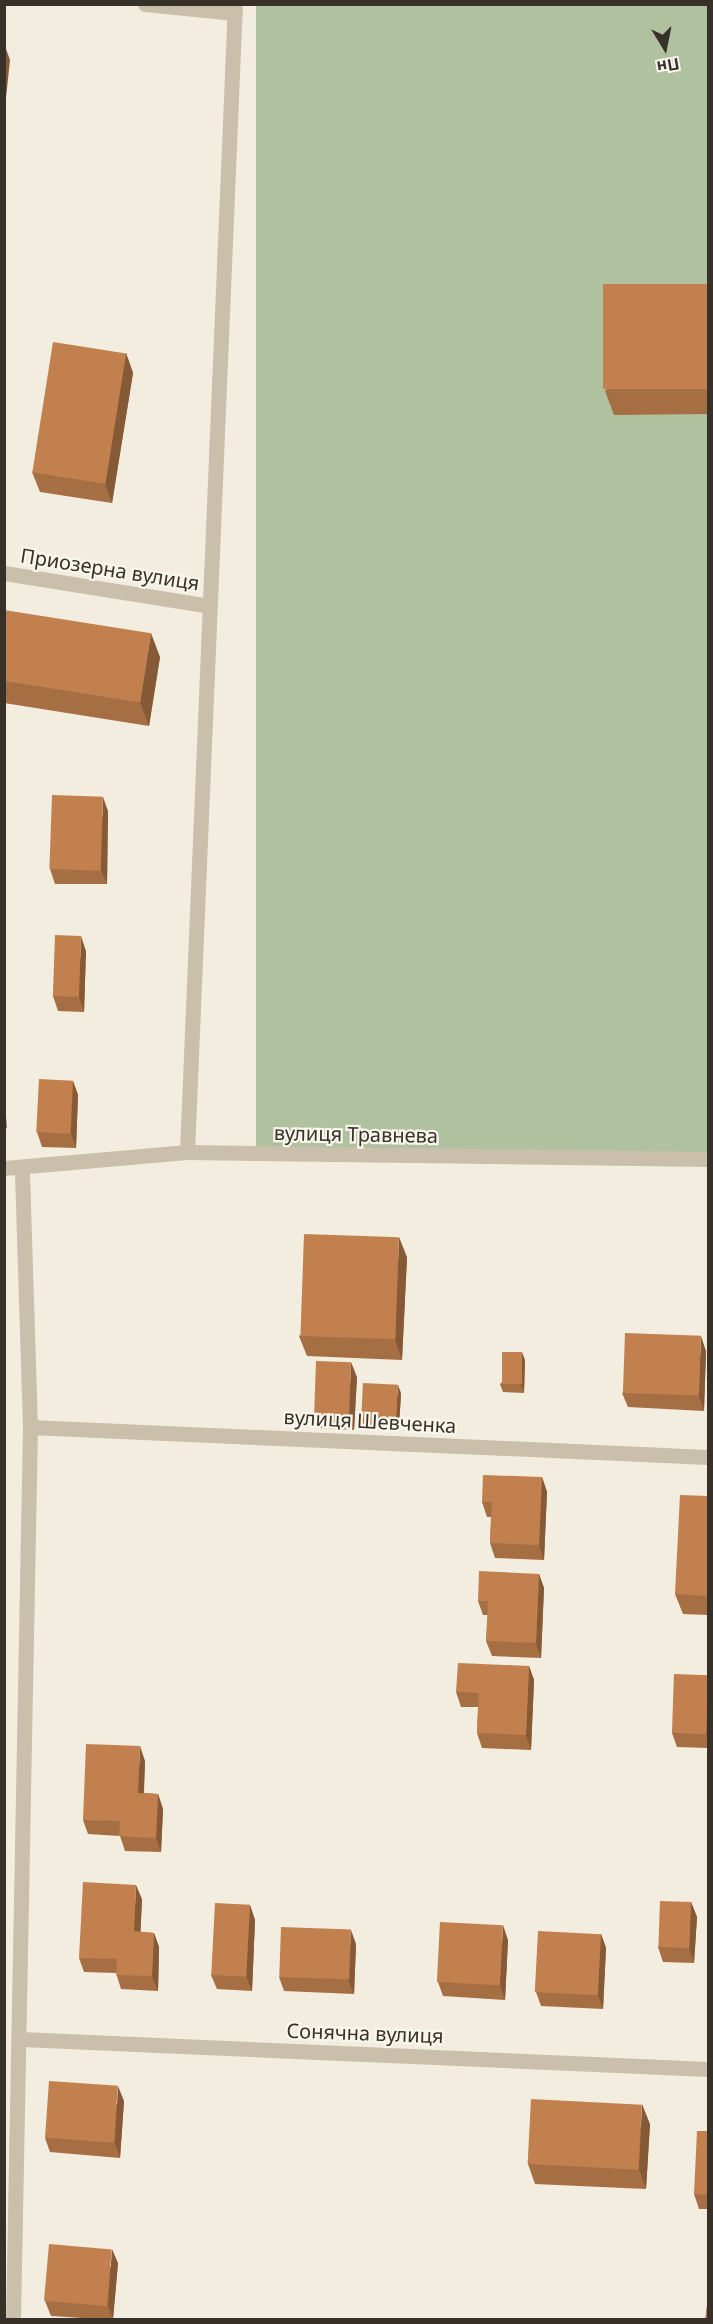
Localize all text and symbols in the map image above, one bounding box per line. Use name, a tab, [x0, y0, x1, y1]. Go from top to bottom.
north arrow	[635, 18, 695, 78]
text: Пн	[655, 53, 681, 79]
street label: Приозерна вулиця	[19, 543, 201, 595]
street label: вулиця Травнева	[274, 1121, 438, 1147]
street label: вулиця Шевченка	[283, 1404, 457, 1438]
street label: Сонячна вулиця	[286, 2018, 444, 2048]

